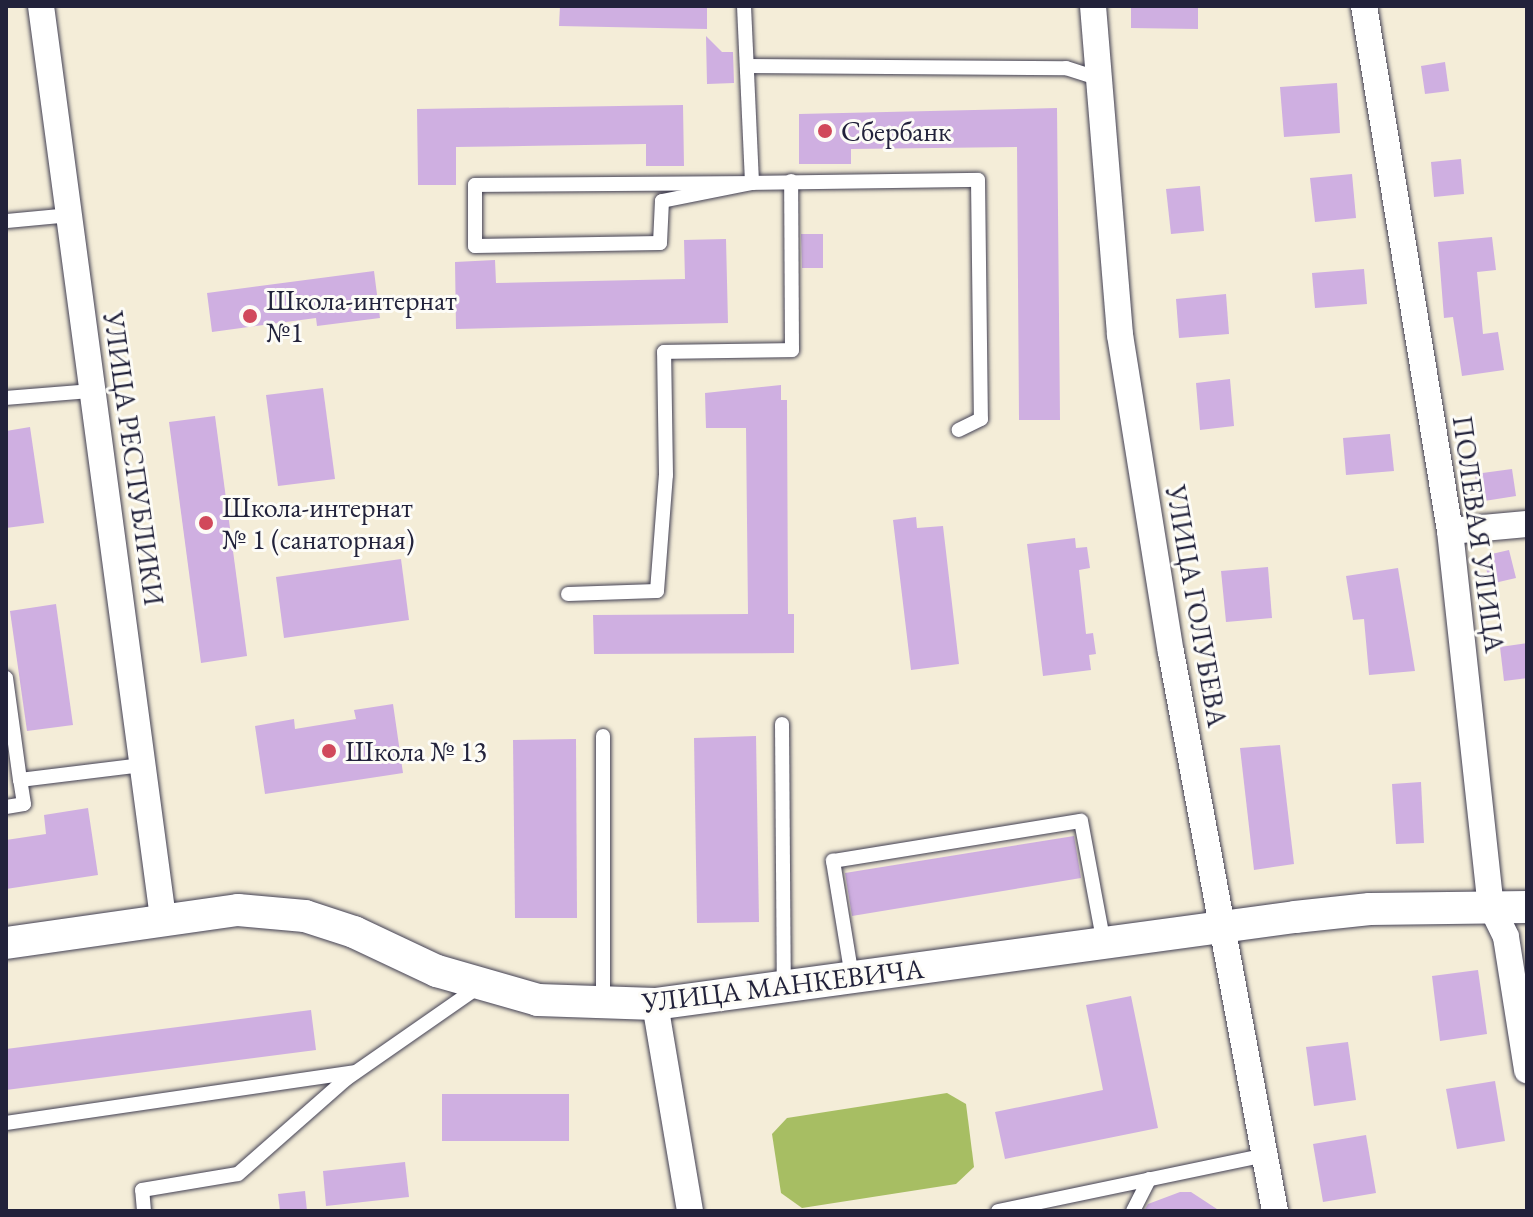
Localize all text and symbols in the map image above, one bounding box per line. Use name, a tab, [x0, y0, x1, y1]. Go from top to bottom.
place label: Сбербанк	[841, 114, 951, 148]
marker: Сбербанк	[816, 122, 834, 140]
place label: Школа-интернат №1	[266, 283, 457, 349]
marker: Школа-интернат №1	[241, 307, 259, 325]
street label: УЛИЦА РЕСПУБЛИКИ	[97, 309, 171, 607]
street label: ПОЛЕВАЯ УЛИЦА	[1446, 413, 1512, 655]
street label: УЛИЦА ГОЛУБЕВА	[1159, 482, 1235, 730]
place label: Школа-интернат № 1 (санаторная)	[222, 490, 415, 556]
marker: Школа-интернат № 1 (санаторная)	[197, 514, 215, 532]
place label: Школа № 13	[345, 734, 487, 768]
marker: Школа № 13	[320, 742, 338, 760]
street label: УЛИЦА МАНКЕВИЧА	[640, 951, 926, 1019]

